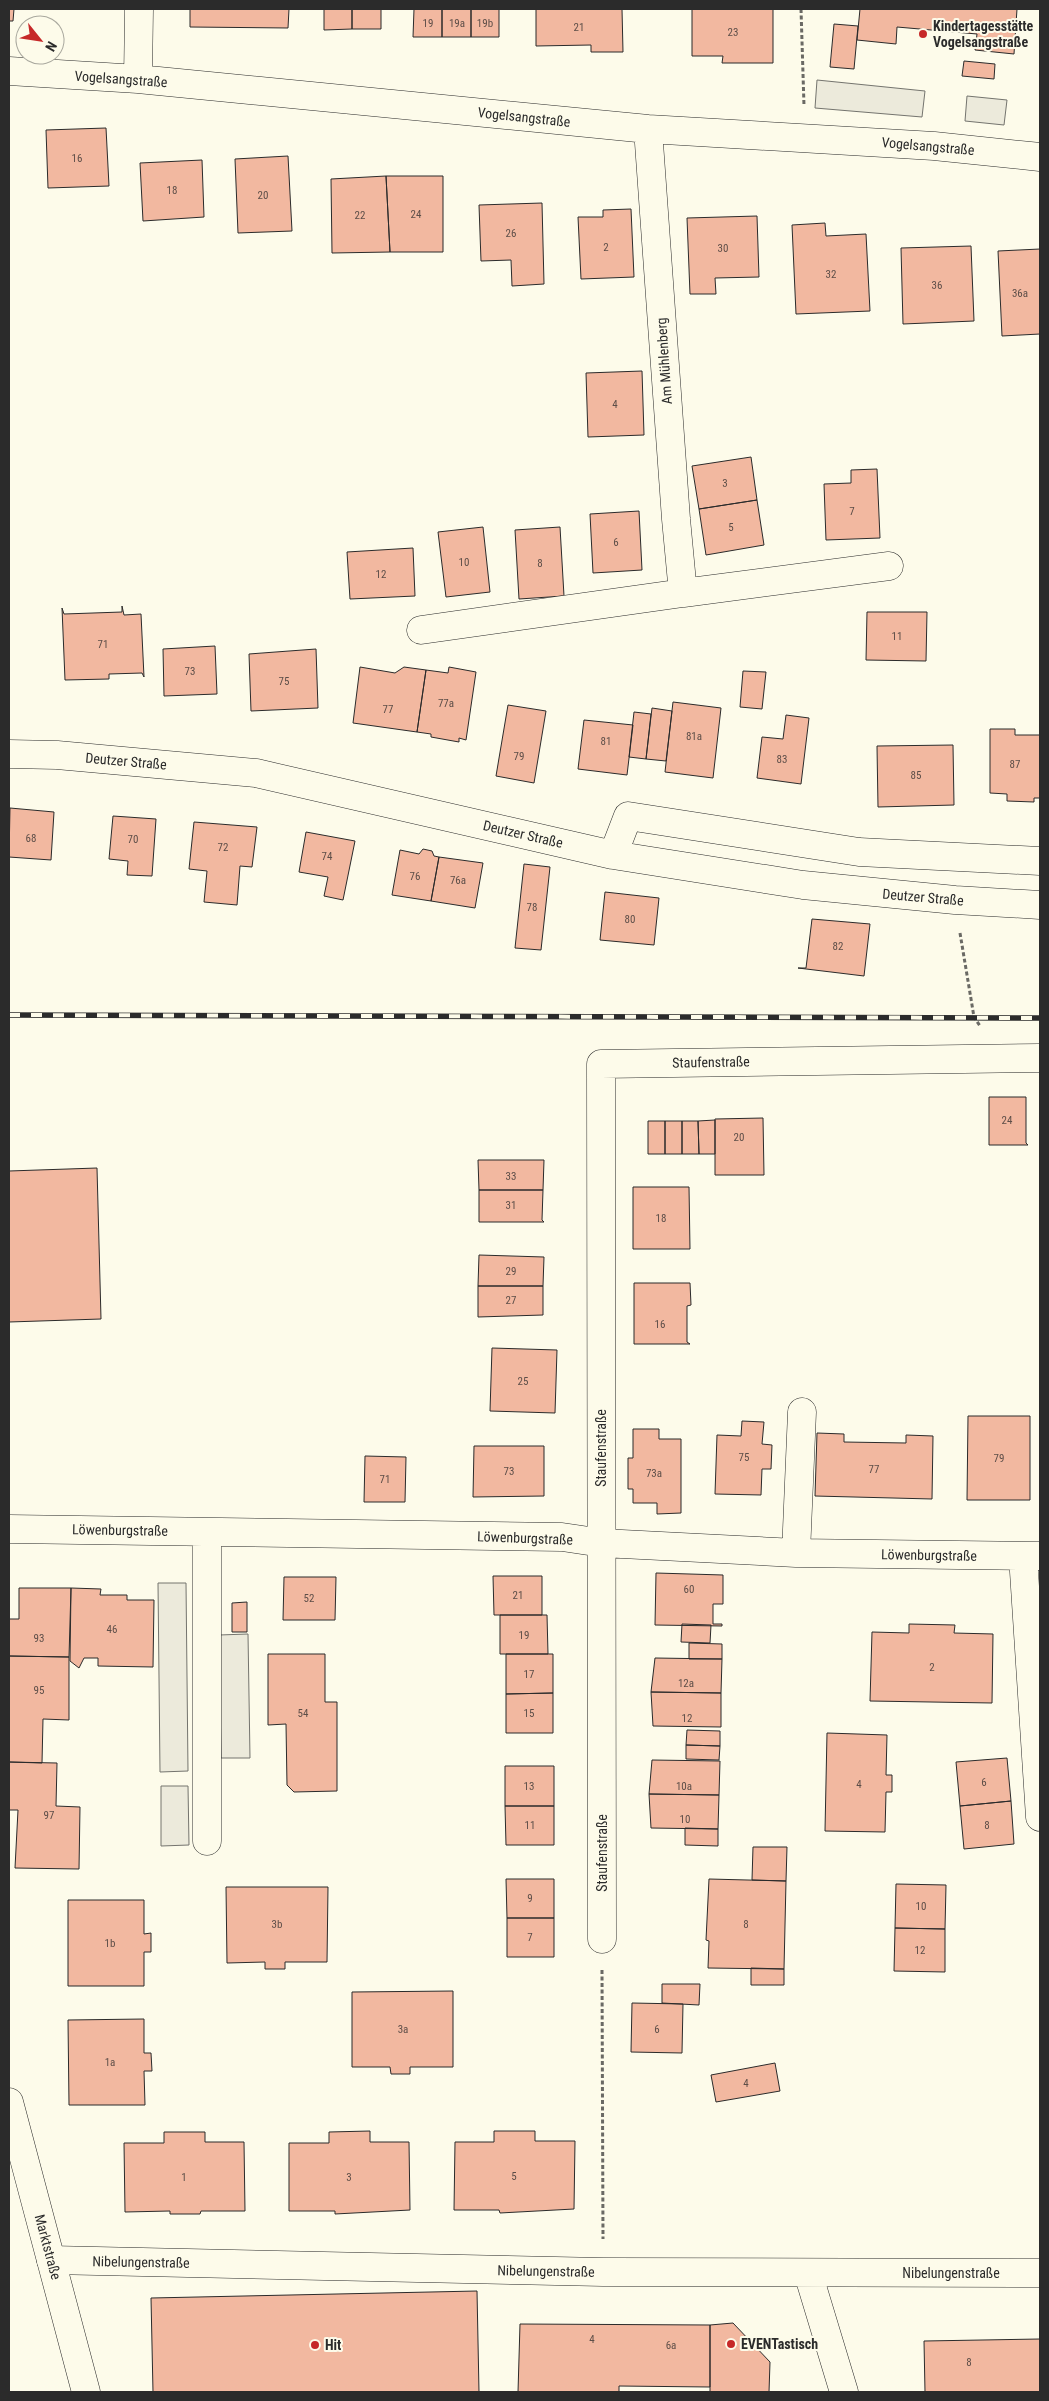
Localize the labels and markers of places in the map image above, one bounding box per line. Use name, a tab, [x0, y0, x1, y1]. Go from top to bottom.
place label: Kindertagesstätte Vogelsangstraße	[933, 18, 1034, 50]
marker: Kindertagesstätte Vogelsangstraße	[917, 28, 929, 40]
place label: EVENTastisch	[741, 2336, 818, 2352]
place label: Hit	[325, 2337, 341, 2353]
marker: EVENTastisch	[725, 2338, 737, 2350]
marker: Hit	[309, 2339, 321, 2351]

